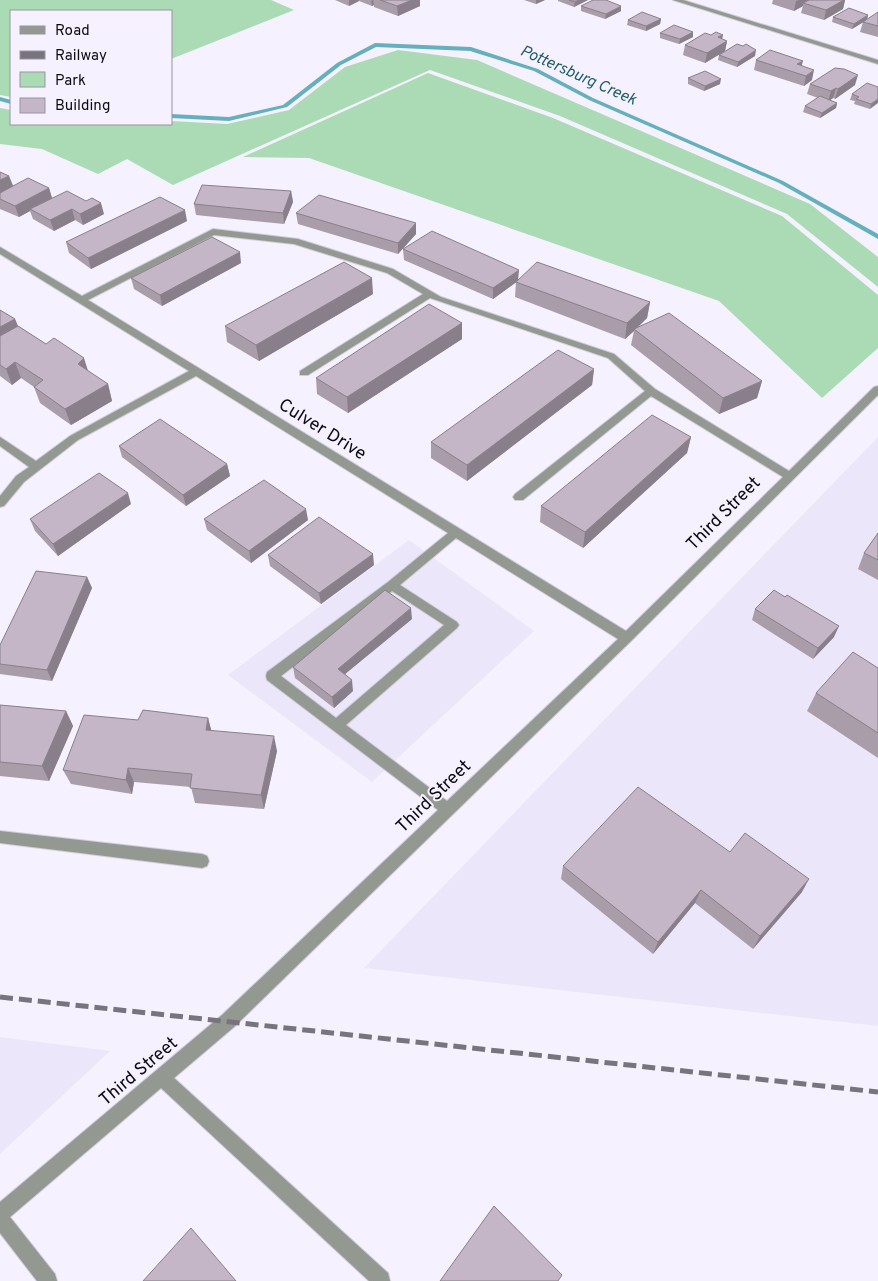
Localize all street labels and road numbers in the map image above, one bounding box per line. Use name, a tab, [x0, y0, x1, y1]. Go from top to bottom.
street label: Culver Drive	[274, 394, 370, 466]
street label: Third Street	[682, 472, 766, 556]
street label: Third Street	[392, 756, 476, 838]
street label: Third Street	[95, 1032, 183, 1112]

